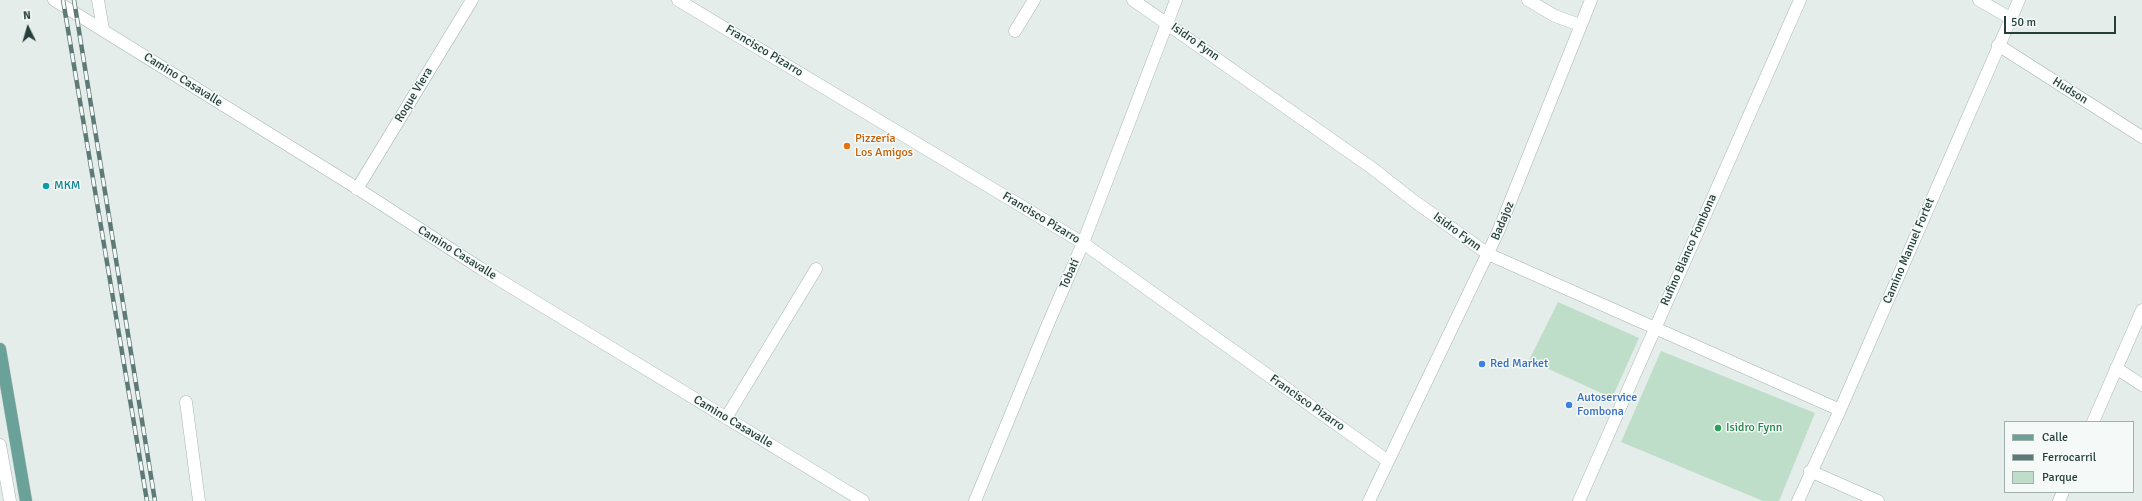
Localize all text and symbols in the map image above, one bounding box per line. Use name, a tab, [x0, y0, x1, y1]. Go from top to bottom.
north arrow	[8, 8, 48, 48]
scale bar	[2006, 8, 2118, 34]
text: N	[23, 9, 31, 22]
text: 50 m	[2011, 15, 2036, 30]
street label: Isidro Fynn	[1168, 20, 1222, 64]
street label: Francisco Pizarro	[723, 22, 805, 80]
street label: Camino Casavalle	[141, 50, 225, 110]
street label: Roque Viera	[392, 65, 436, 125]
street label: Hudson	[2050, 75, 2090, 107]
place label: Pizzería Los Amigos	[855, 132, 913, 160]
marker: Pizzería Los Amigos	[842, 141, 852, 151]
place label: MKM	[54, 179, 81, 193]
marker: MKM	[41, 181, 51, 191]
street label: Francisco Pizarro	[1000, 189, 1082, 247]
street label: Rufino Blanco Fombona	[1658, 192, 1720, 308]
street label: Camino Manuel Fortet	[1880, 196, 1938, 306]
street label: Badajoz	[1488, 200, 1518, 242]
street label: Isidro Fynn	[1430, 210, 1484, 254]
street label: Camino Casavalle	[415, 223, 499, 283]
street label: Tobatí	[1057, 257, 1083, 291]
place label: Red Market	[1490, 357, 1548, 371]
marker: Red Market	[1477, 359, 1487, 369]
street label: Francisco Pizarro	[1267, 372, 1347, 434]
place label: Autoservice Fombona	[1577, 391, 1637, 419]
street label: Camino Casavalle	[691, 393, 775, 451]
marker: Autoservice Fombona	[1564, 400, 1574, 410]
place label: Isidro Fynn	[1726, 421, 1782, 435]
legend	[2004, 421, 2134, 493]
marker: Isidro Fynn	[1713, 423, 1723, 433]
text: Calle	[2042, 430, 2068, 445]
text: Ferrocarril	[2042, 450, 2096, 465]
text: Parque	[2042, 470, 2078, 485]

